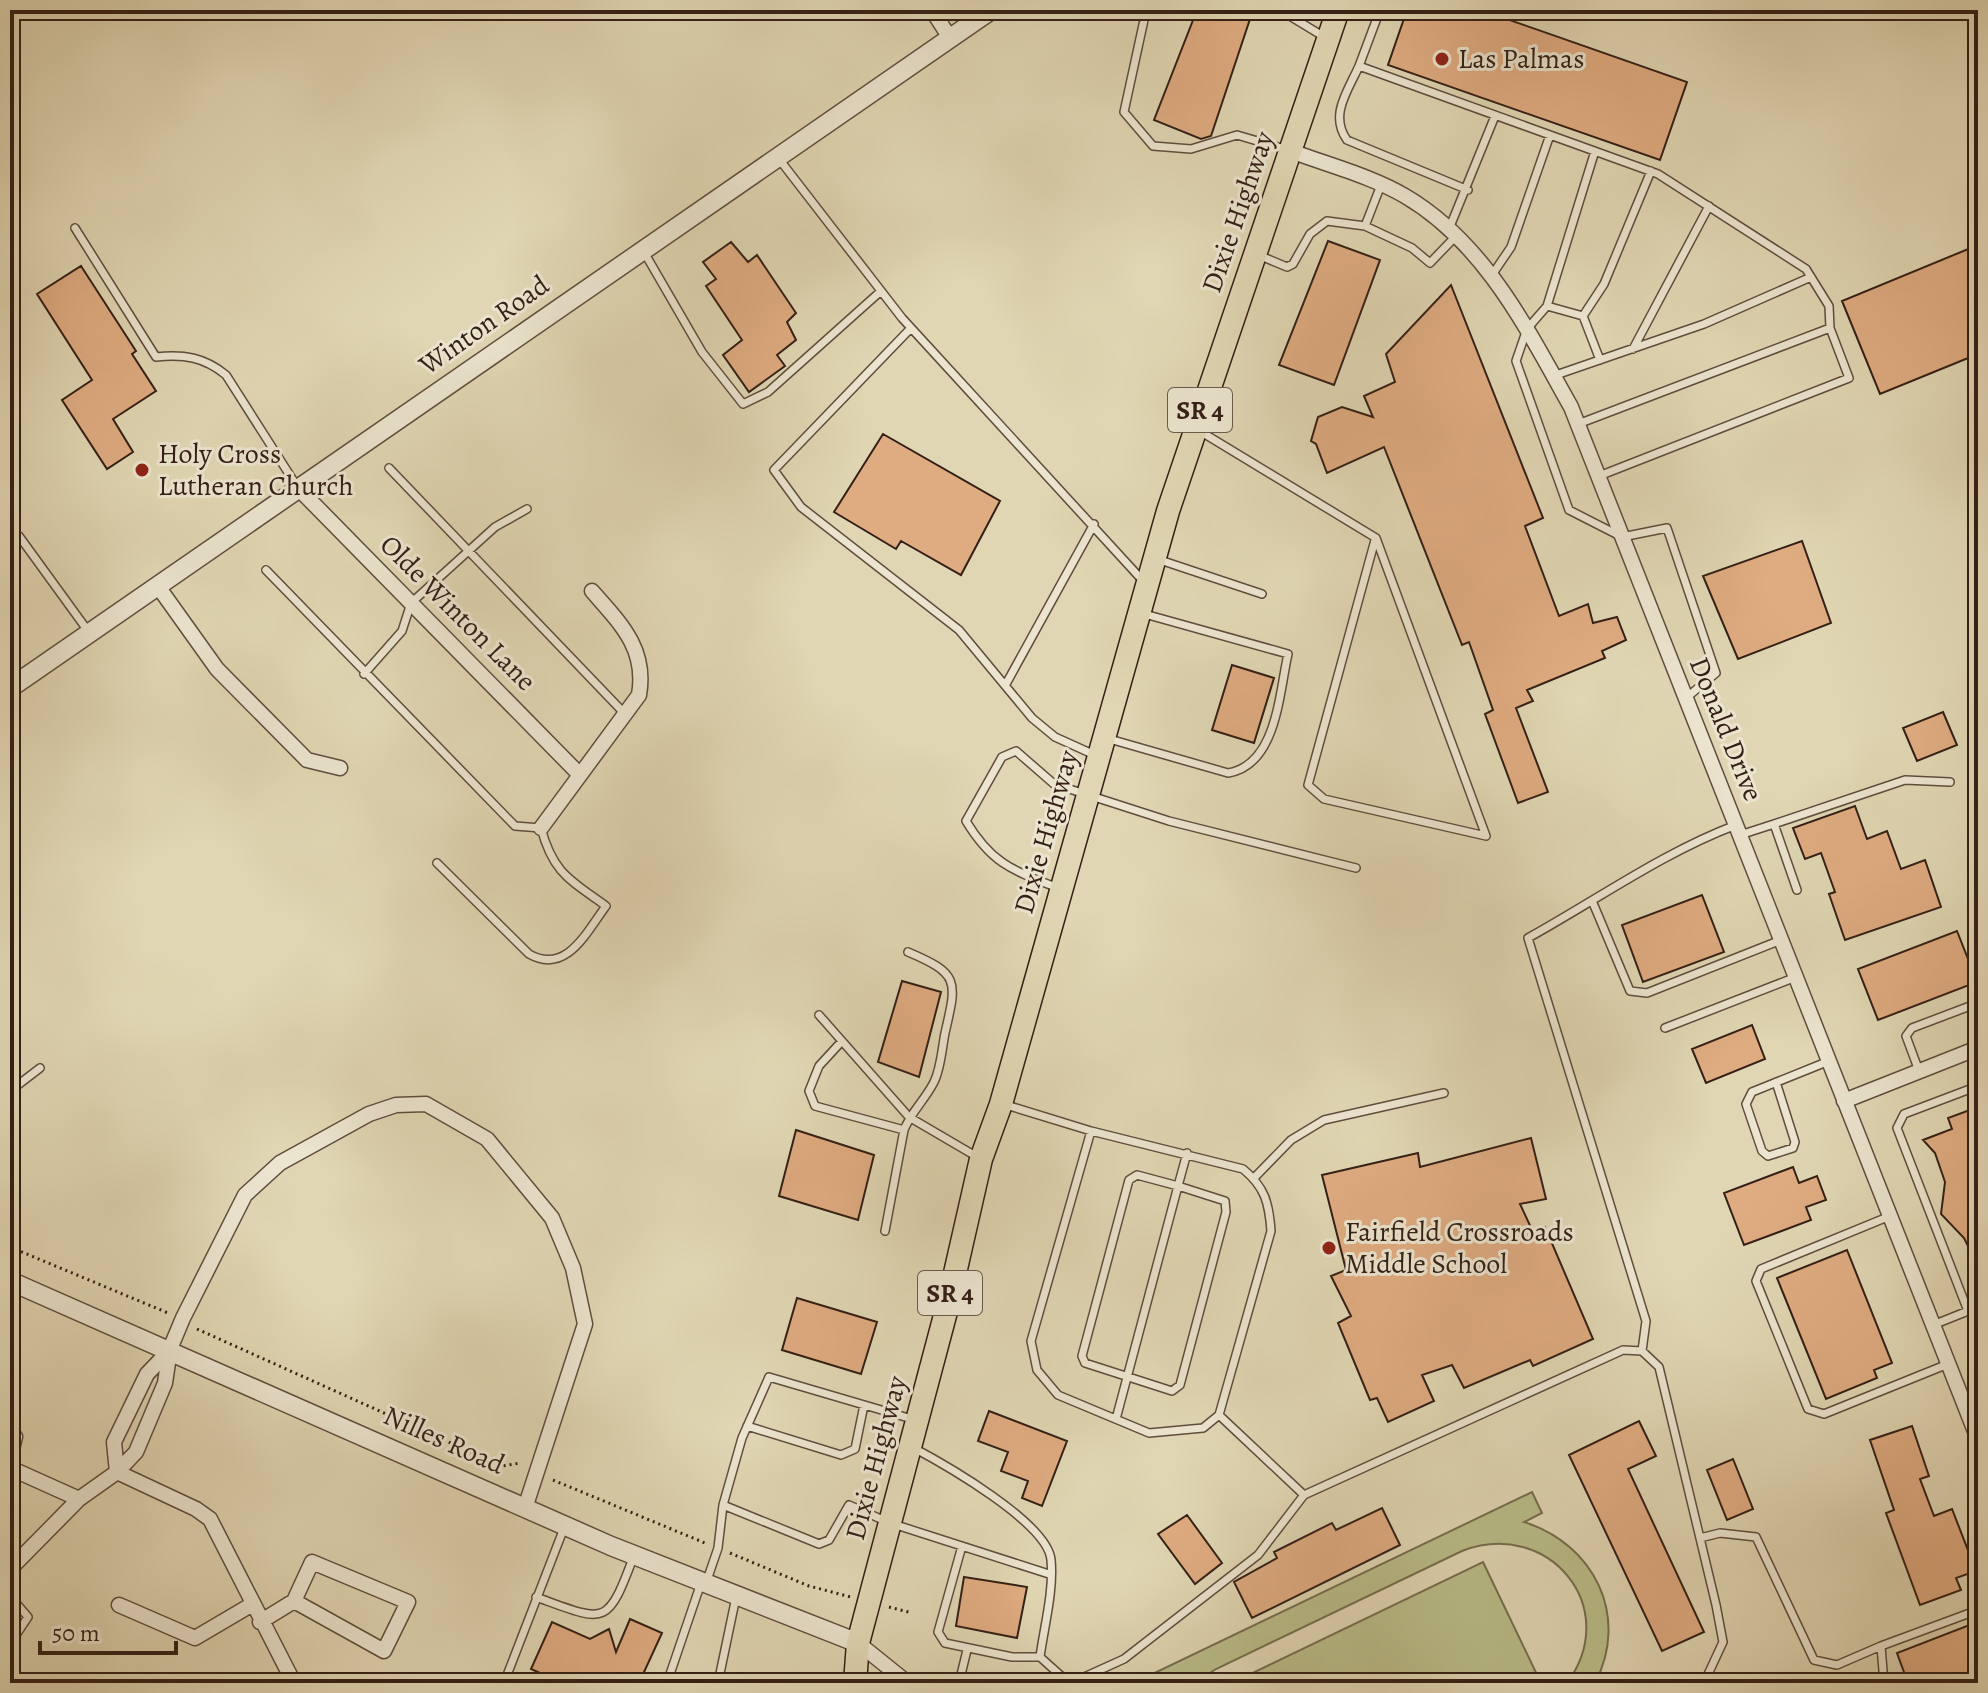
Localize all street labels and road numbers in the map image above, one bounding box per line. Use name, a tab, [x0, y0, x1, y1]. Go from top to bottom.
street label: Dixie Highway	[1193, 126, 1284, 298]
street label: Winton Road	[411, 266, 557, 384]
road number: SR 4	[1168, 388, 1232, 432]
street label: Olde Winton Lane	[371, 526, 545, 700]
street label: Donald Drive	[1680, 651, 1772, 807]
street label: Dixie Highway	[1005, 745, 1088, 918]
road number: SR 4	[918, 1271, 982, 1315]
street label: Dixie Highway	[836, 1371, 916, 1544]
street label: Nilles Road	[377, 1396, 512, 1484]

